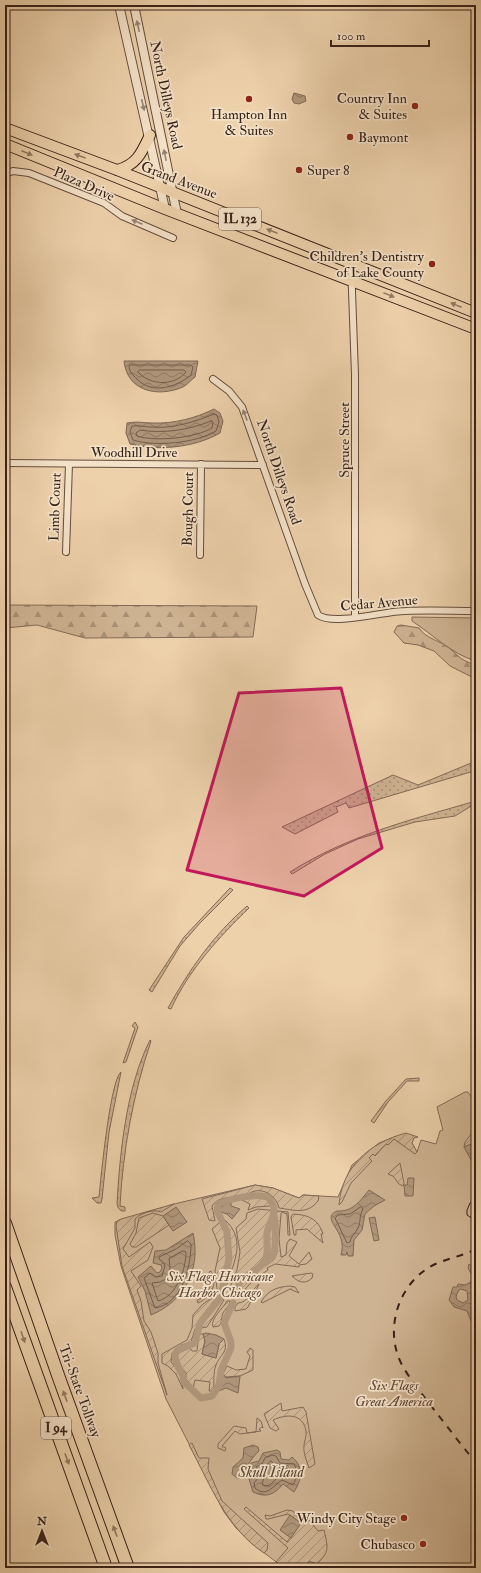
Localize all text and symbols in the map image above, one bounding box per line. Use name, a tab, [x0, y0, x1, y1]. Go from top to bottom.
one-way arrow	[135, 20, 141, 32]
scale bar	[331, 22, 429, 48]
text: 100 m	[337, 29, 366, 44]
street label: North Dilleys Road	[145, 39, 186, 151]
place label: Country Inn & Suites	[337, 90, 407, 123]
marker: Hampton Inn & Suites	[244, 94, 254, 104]
one-way arrow	[140, 99, 146, 111]
marker: Country Inn & Suites	[410, 101, 420, 111]
place label: Hampton Inn & Suites	[211, 106, 287, 139]
place label: Baymont	[358, 129, 409, 147]
marker: Baymont	[345, 132, 355, 142]
one-way arrow	[161, 149, 167, 161]
one-way arrow	[21, 151, 33, 157]
one-way arrow	[74, 153, 86, 159]
street label: Grand Avenue	[138, 158, 220, 202]
place label: Super 8	[307, 162, 350, 180]
street label: Plaza Drive	[51, 163, 117, 205]
marker: Super 8	[294, 165, 304, 175]
road number: IL 132	[219, 208, 261, 230]
one-way arrow	[131, 219, 143, 226]
one-way arrow	[265, 227, 277, 233]
place label: Children's Dentistry of Lake County	[310, 248, 425, 282]
marker: Children's Dentistry of Lake County	[427, 259, 437, 269]
one-way arrow	[383, 292, 395, 298]
one-way arrow	[450, 302, 461, 308]
street label: Spruce Street	[336, 402, 354, 478]
one-way arrow	[242, 408, 248, 420]
street label: North Dilleys Road	[252, 417, 305, 527]
street label: Woodhill Drive	[90, 444, 177, 461]
street label: Bough Court	[179, 471, 197, 546]
street label: Limb Court	[45, 472, 65, 542]
street label: Cedar Avenue	[340, 591, 418, 615]
park label: Six Flags Hurricane Harbor Chicago	[166, 1268, 273, 1301]
one-way arrow	[21, 1332, 27, 1344]
street label: Tri-State Tollway	[54, 1342, 105, 1441]
park label: Six Flags Great America	[355, 1377, 433, 1410]
one-way arrow	[62, 1390, 68, 1402]
road number: I 94	[41, 1417, 71, 1439]
one-way arrow	[65, 1454, 71, 1466]
water label: Skull Island	[237, 1463, 305, 1482]
place label: Windy City Stage	[296, 1510, 396, 1528]
north arrow	[22, 1511, 62, 1551]
marker: Windy City Stage	[399, 1513, 409, 1523]
text: N	[36, 1515, 48, 1528]
one-way arrow	[112, 1525, 118, 1537]
place label: Chubasco	[361, 1536, 415, 1553]
marker: Chubasco	[418, 1539, 428, 1549]

